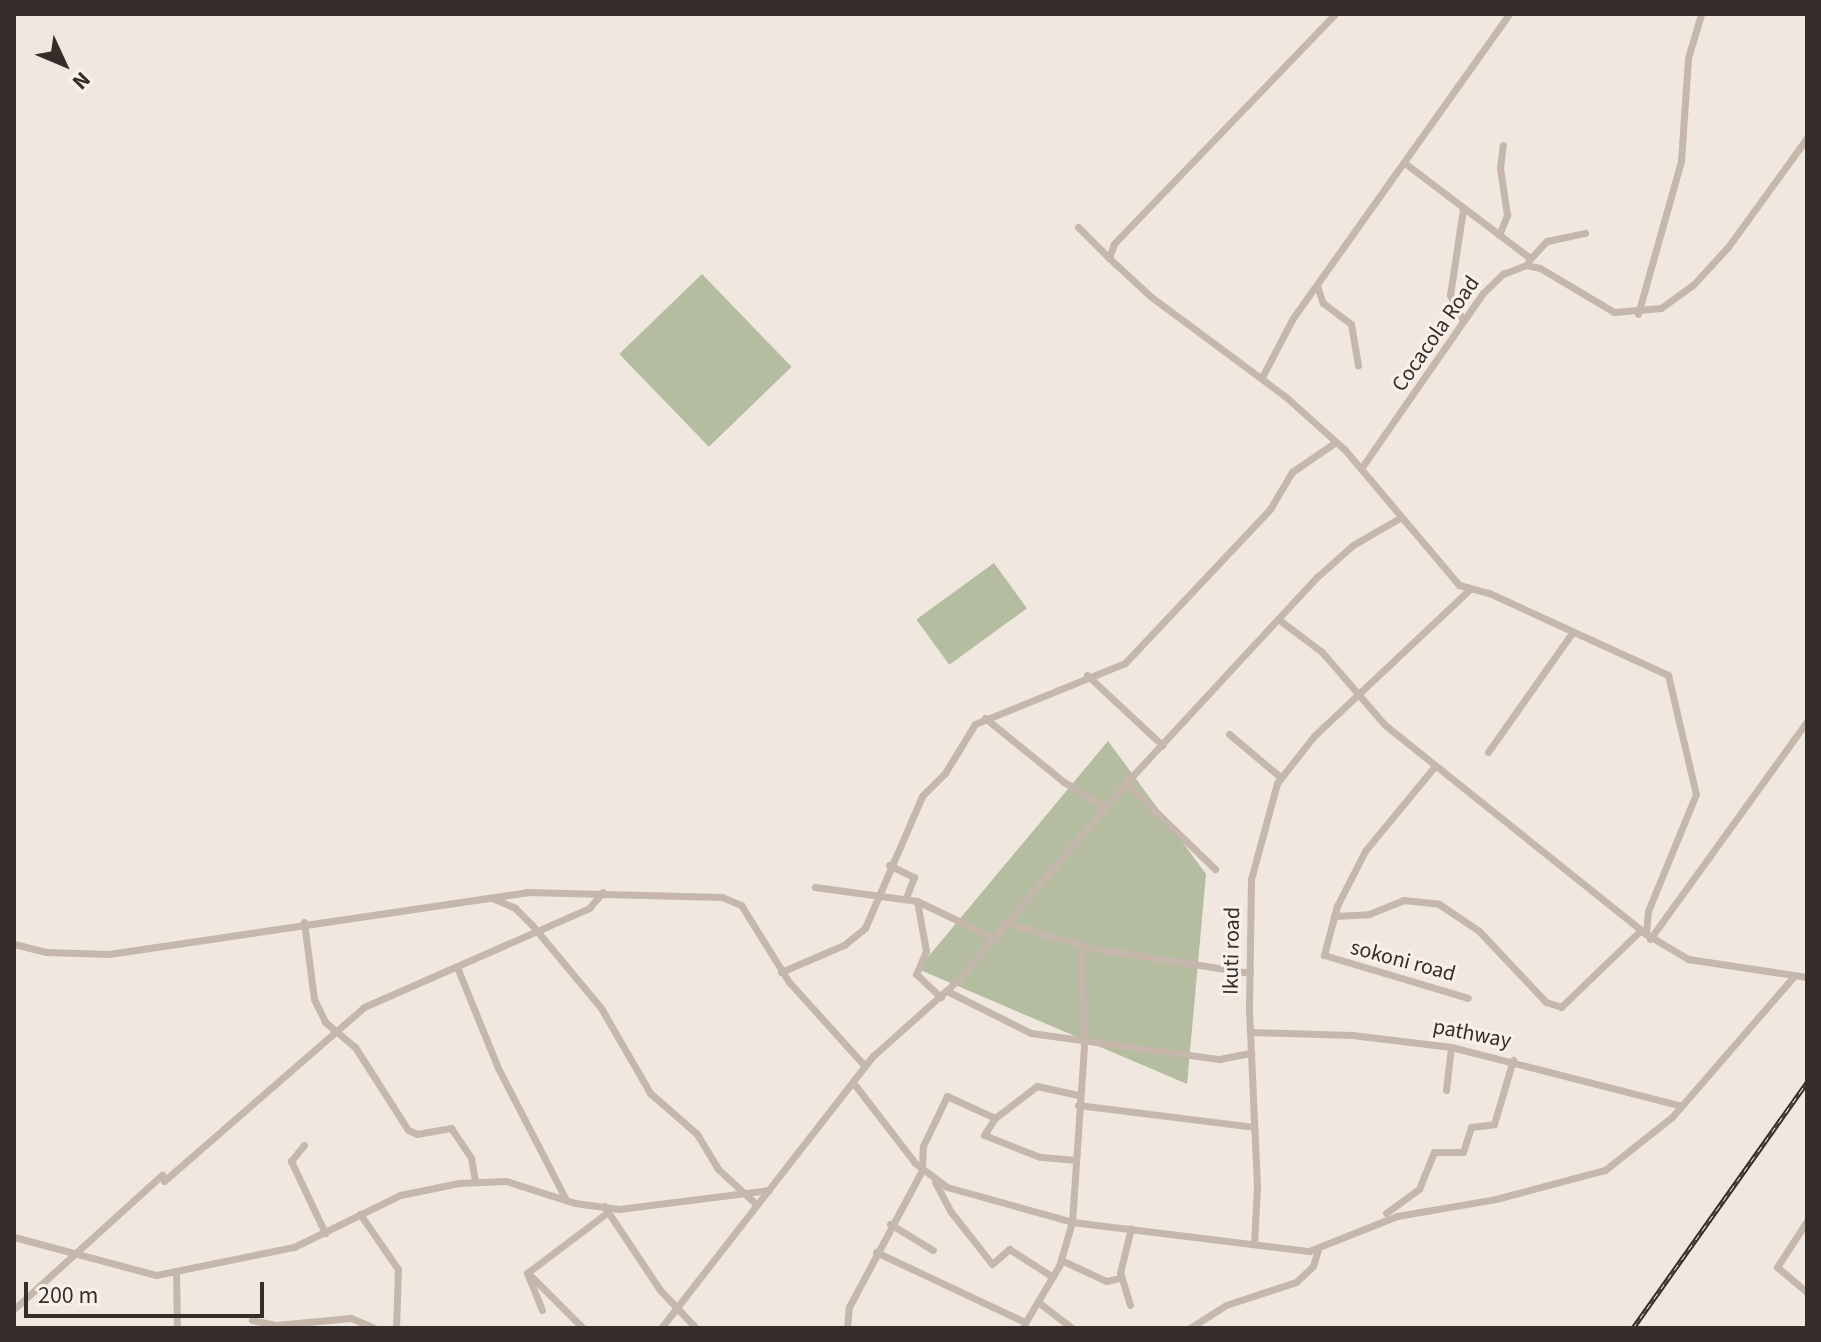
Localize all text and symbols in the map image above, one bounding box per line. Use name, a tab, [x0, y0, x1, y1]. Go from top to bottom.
north arrow	[24, 24, 104, 104]
text: N	[65, 64, 98, 97]
street label: Cocacola Road	[1386, 271, 1486, 397]
street label: Ikuti road	[1218, 907, 1246, 995]
street label: sokoni road	[1348, 934, 1458, 988]
street label: pathway	[1431, 1014, 1513, 1054]
scale bar	[28, 1266, 268, 1316]
text: 200 m	[38, 1278, 98, 1313]

